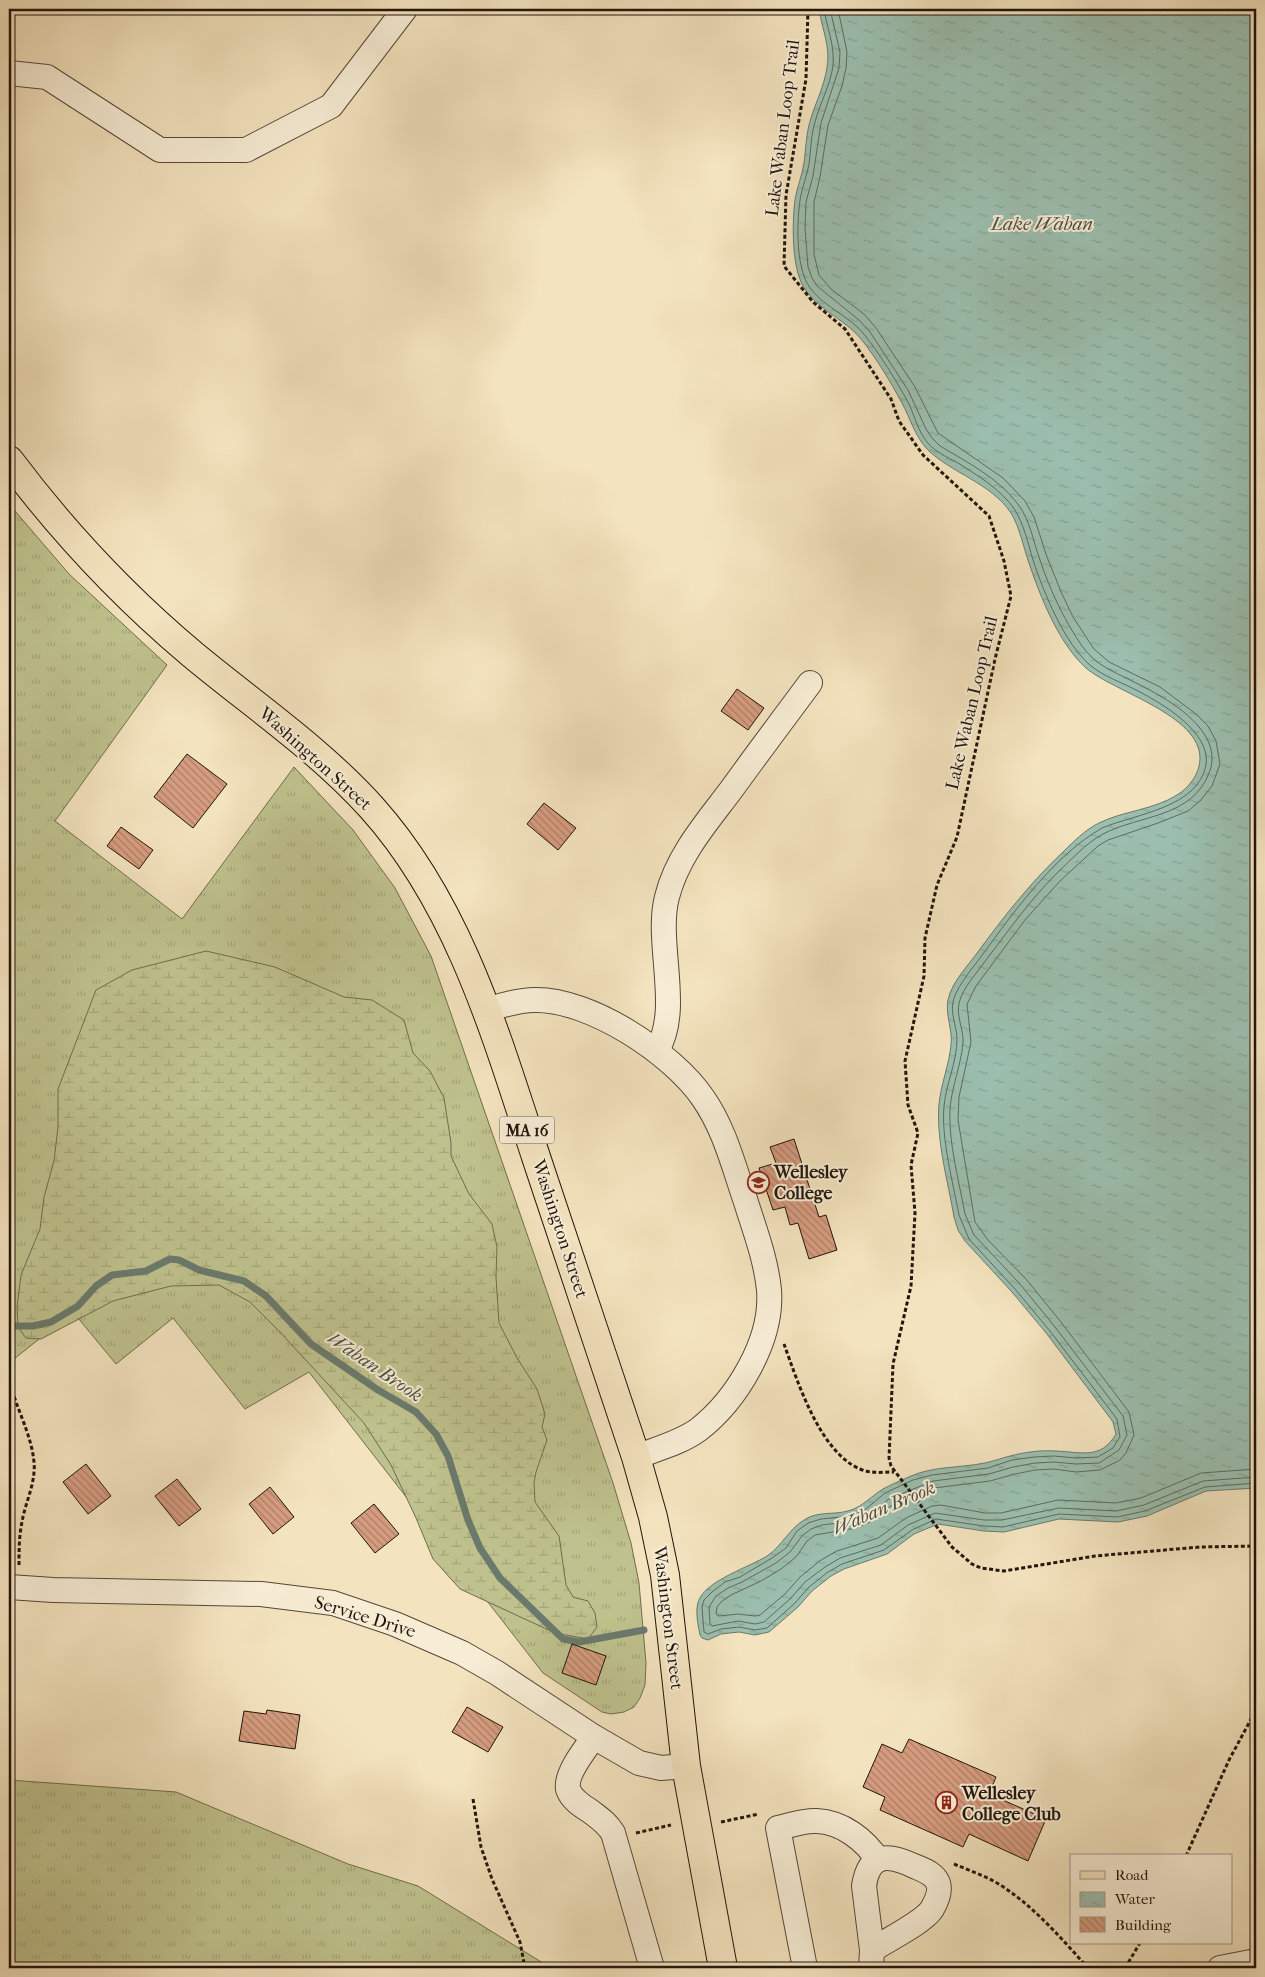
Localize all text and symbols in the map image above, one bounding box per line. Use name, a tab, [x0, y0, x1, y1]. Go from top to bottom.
street label: Lake Waban Loop Trail	[762, 38, 804, 218]
water label: Lake Waban	[989, 213, 1093, 235]
street label: Lake Waban Loop Trail	[942, 614, 1002, 792]
street label: Washington Street	[254, 702, 376, 815]
road number: MA 16	[500, 1116, 554, 1144]
street label: Washington Street	[527, 1156, 592, 1301]
place label: Wellesley College	[773, 1162, 849, 1204]
school or university icon: Wellesley College	[746, 1170, 770, 1194]
water label: Waban Brook	[323, 1327, 427, 1407]
water label: Waban Brook	[829, 1476, 939, 1540]
street label: Washington Street	[649, 1544, 687, 1691]
street label: Service Drive	[312, 1592, 418, 1642]
place label: Wellesley College Club	[961, 1783, 1061, 1825]
building icon: Wellesley College Club	[934, 1791, 958, 1815]
legend	[1070, 1854, 1232, 1944]
text: Road	[1115, 1866, 1149, 1884]
text: Water	[1114, 1890, 1155, 1908]
text: Building	[1115, 1916, 1172, 1934]

